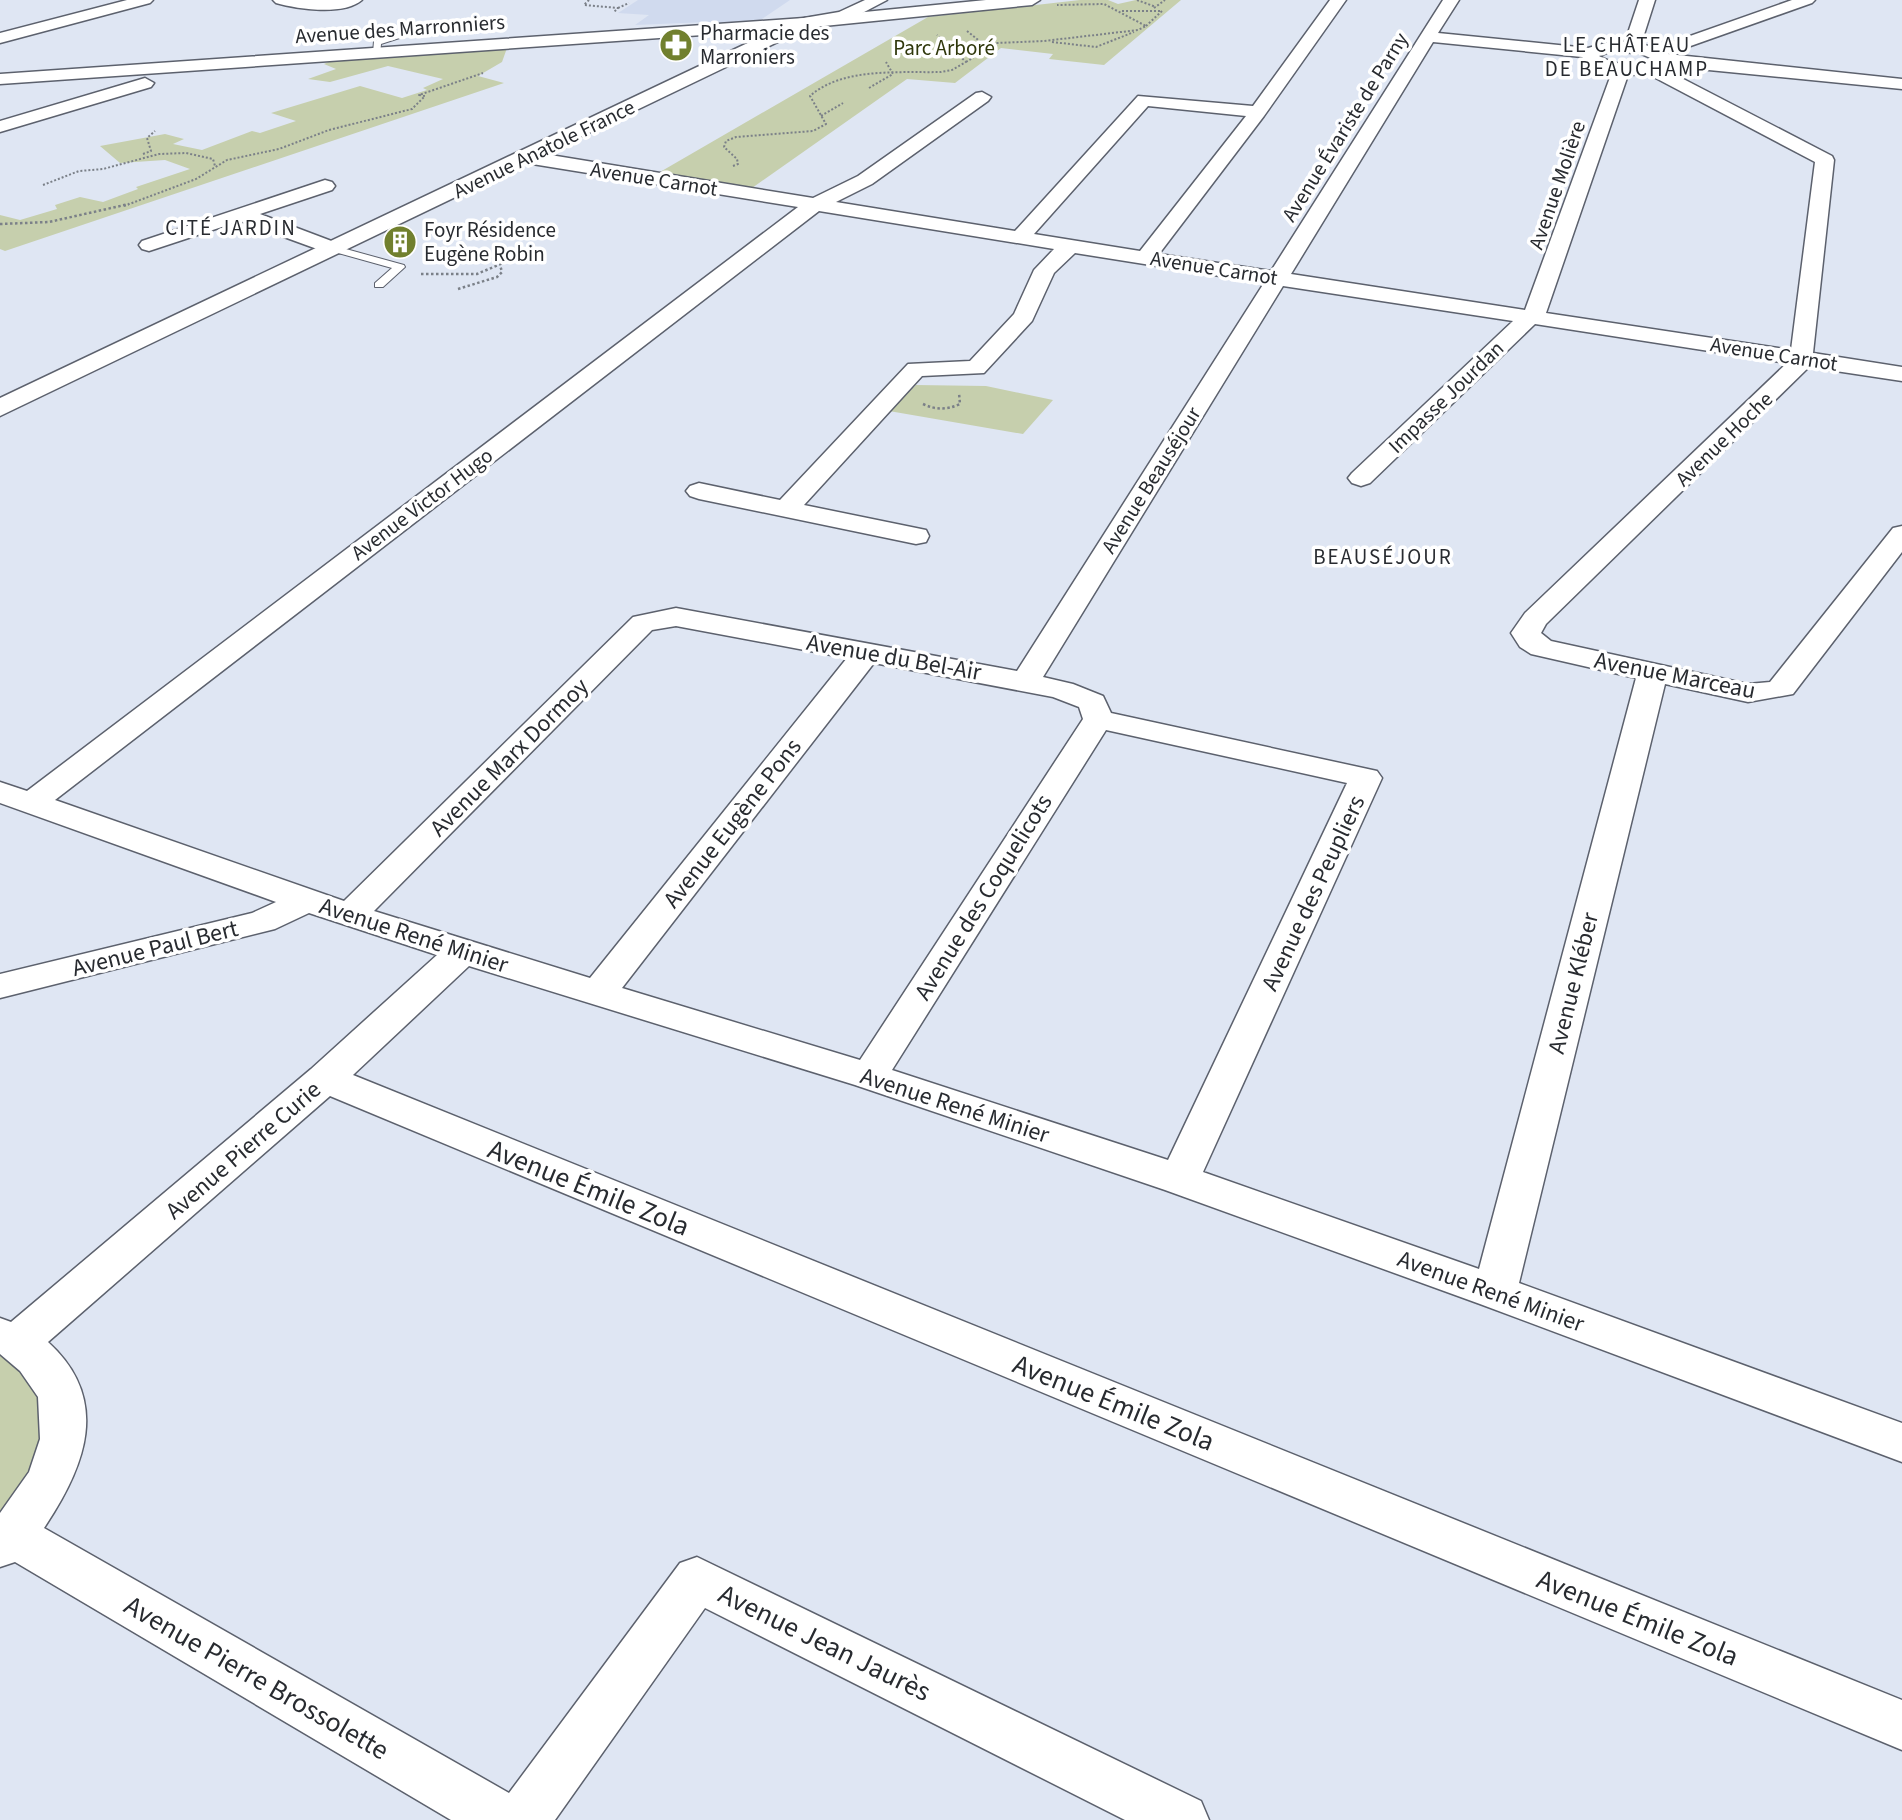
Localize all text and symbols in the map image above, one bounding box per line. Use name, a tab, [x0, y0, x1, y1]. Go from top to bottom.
street label: Avenue des Marronniers	[294, 7, 506, 51]
place label: Pharmacie des Marroniers	[700, 18, 830, 72]
pharmacy icon: Pharmacie des Marroniers	[657, 26, 695, 64]
street label: Avenue Évariste de Parny	[1274, 26, 1416, 228]
district label: LE CHÂTEAU DE BEAUCHAMP	[1545, 30, 1709, 84]
park label: Parc Arboré	[893, 33, 995, 63]
street label: Avenue Anatole France	[448, 92, 640, 206]
street label: Avenue Molière	[1521, 117, 1593, 253]
street label: Avenue Carnot	[588, 154, 720, 204]
district label: CITÉ JARDIN	[165, 213, 297, 243]
place label: Foyr Résidence Eugène Robin	[424, 215, 556, 269]
building icon: Foyr Résidence Eugène Robin	[381, 223, 419, 261]
street label: Avenue Carnot	[1148, 243, 1280, 293]
street label: Avenue Carnot	[1708, 329, 1840, 379]
street label: Impasse Jourdan	[1381, 334, 1511, 460]
street label: Avenue Hoche	[1668, 385, 1780, 493]
street label: Avenue Beauséjour	[1094, 400, 1209, 559]
street label: Avenue Victor Hugo	[345, 441, 499, 567]
district label: BEAUSÉJOUR	[1313, 542, 1453, 572]
street label: Avenue du Bel-Air	[804, 625, 985, 690]
street label: Avenue Marceau	[1591, 643, 1759, 708]
street label: Avenue Marx Dormoy	[422, 670, 597, 845]
street label: Avenue Eugène Pons	[655, 731, 810, 916]
street label: Avenue des Coquelicots	[906, 788, 1061, 1007]
street label: Avenue des Peupliers	[1253, 790, 1374, 997]
street label: Avenue René Minier	[315, 888, 513, 983]
street label: Avenue Kléber	[1539, 908, 1608, 1057]
street label: Avenue Paul Bert	[68, 911, 242, 986]
street label: Avenue René Minier	[856, 1058, 1054, 1153]
street label: Avenue Pierre Curie	[158, 1073, 329, 1228]
street label: Avenue Émile Zola	[482, 1129, 695, 1247]
street label: Avenue René Minier	[1392, 1241, 1590, 1342]
street label: Avenue Émile Zola	[1007, 1344, 1220, 1462]
street label: Avenue Émile Zola	[1531, 1559, 1744, 1677]
street label: Avenue Jean Jaurès	[712, 1574, 937, 1712]
street label: Avenue Pierre Brossolette	[117, 1586, 396, 1770]

